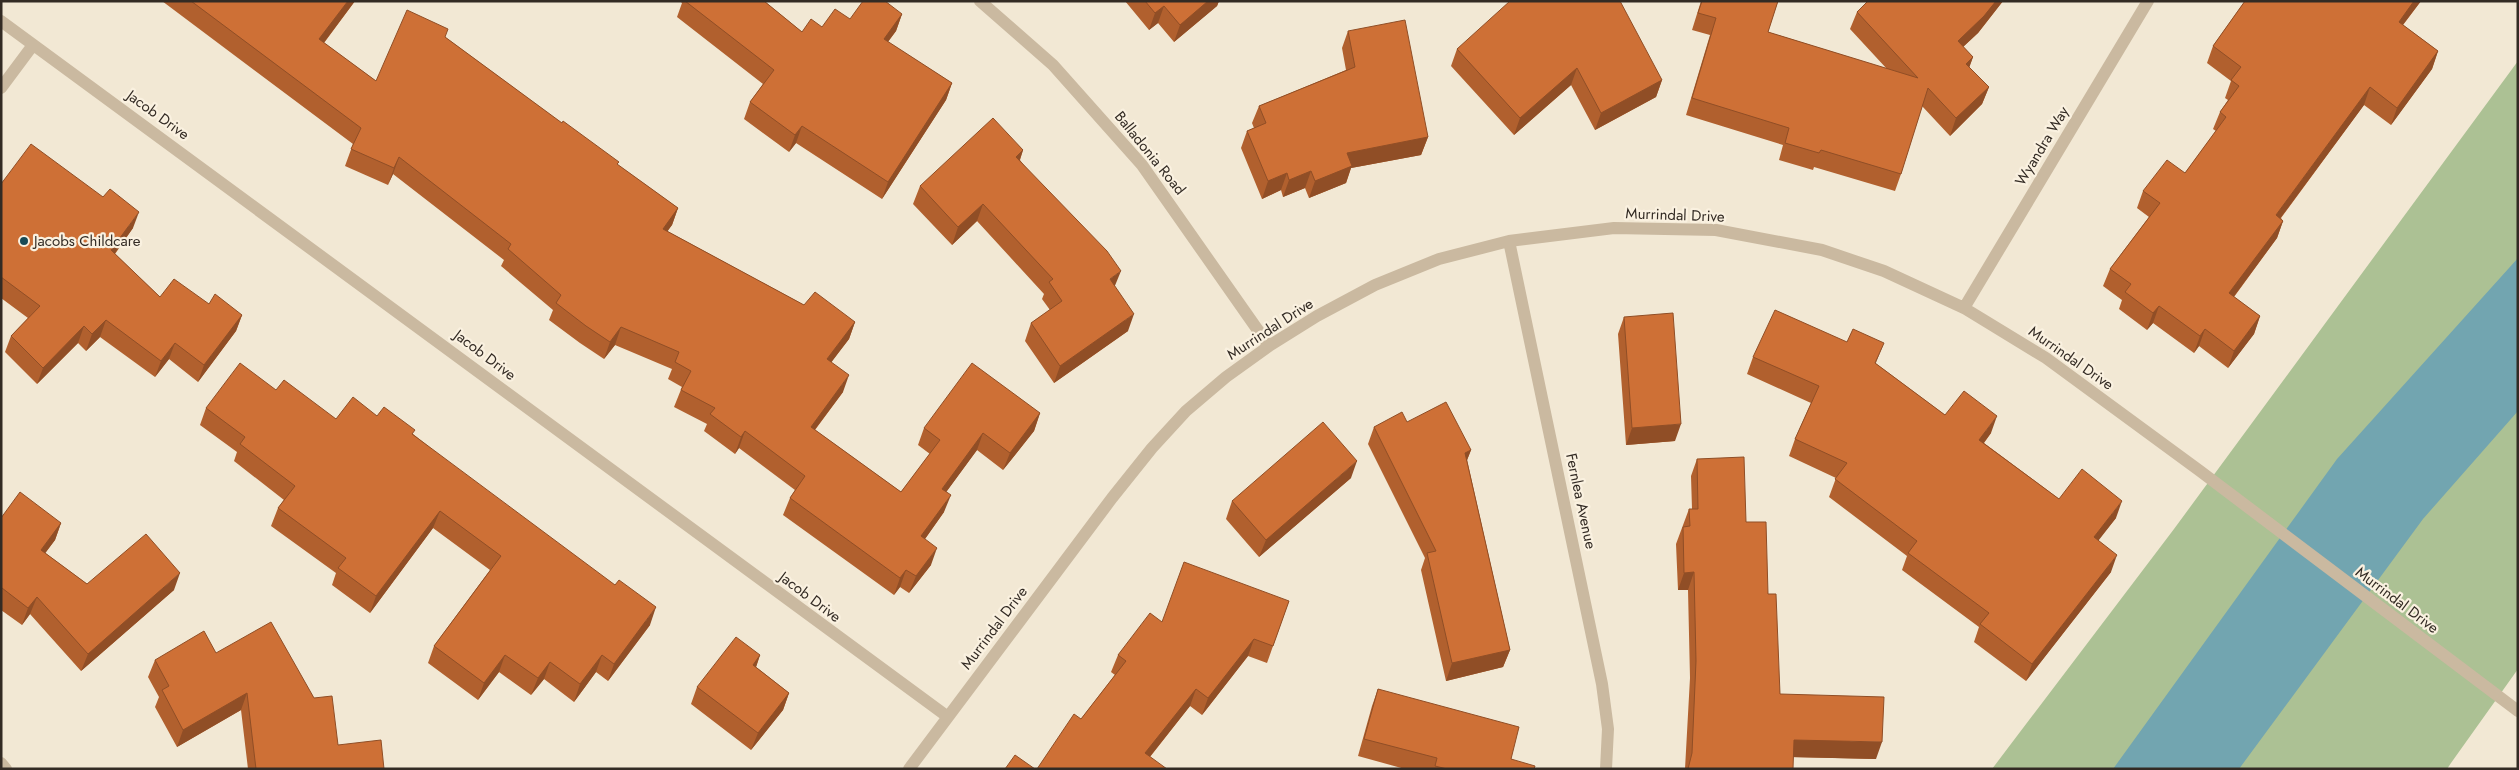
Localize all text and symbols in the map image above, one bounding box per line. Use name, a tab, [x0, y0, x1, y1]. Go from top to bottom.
street label: Jacob Drive	[121, 84, 194, 145]
street label: Wyandra Way	[2010, 102, 2075, 190]
street label: Balladonia Road	[1109, 106, 1191, 200]
street label: Murrindal Drive	[1625, 202, 1725, 228]
place label: Jacobs Childcare	[32, 230, 141, 252]
marker: Jacobs Childcare	[18, 235, 30, 247]
street label: Murrindal Drive	[1222, 293, 1318, 365]
street label: Murrindal Drive	[2024, 321, 2118, 396]
street label: Jacob Drive	[448, 323, 521, 386]
street label: Fernlea Avenue	[1560, 451, 1602, 551]
street label: Murrindal Drive	[2351, 561, 2443, 639]
street label: Jacob Drive	[773, 565, 846, 628]
street label: Murrindal Drive	[955, 582, 1033, 674]

